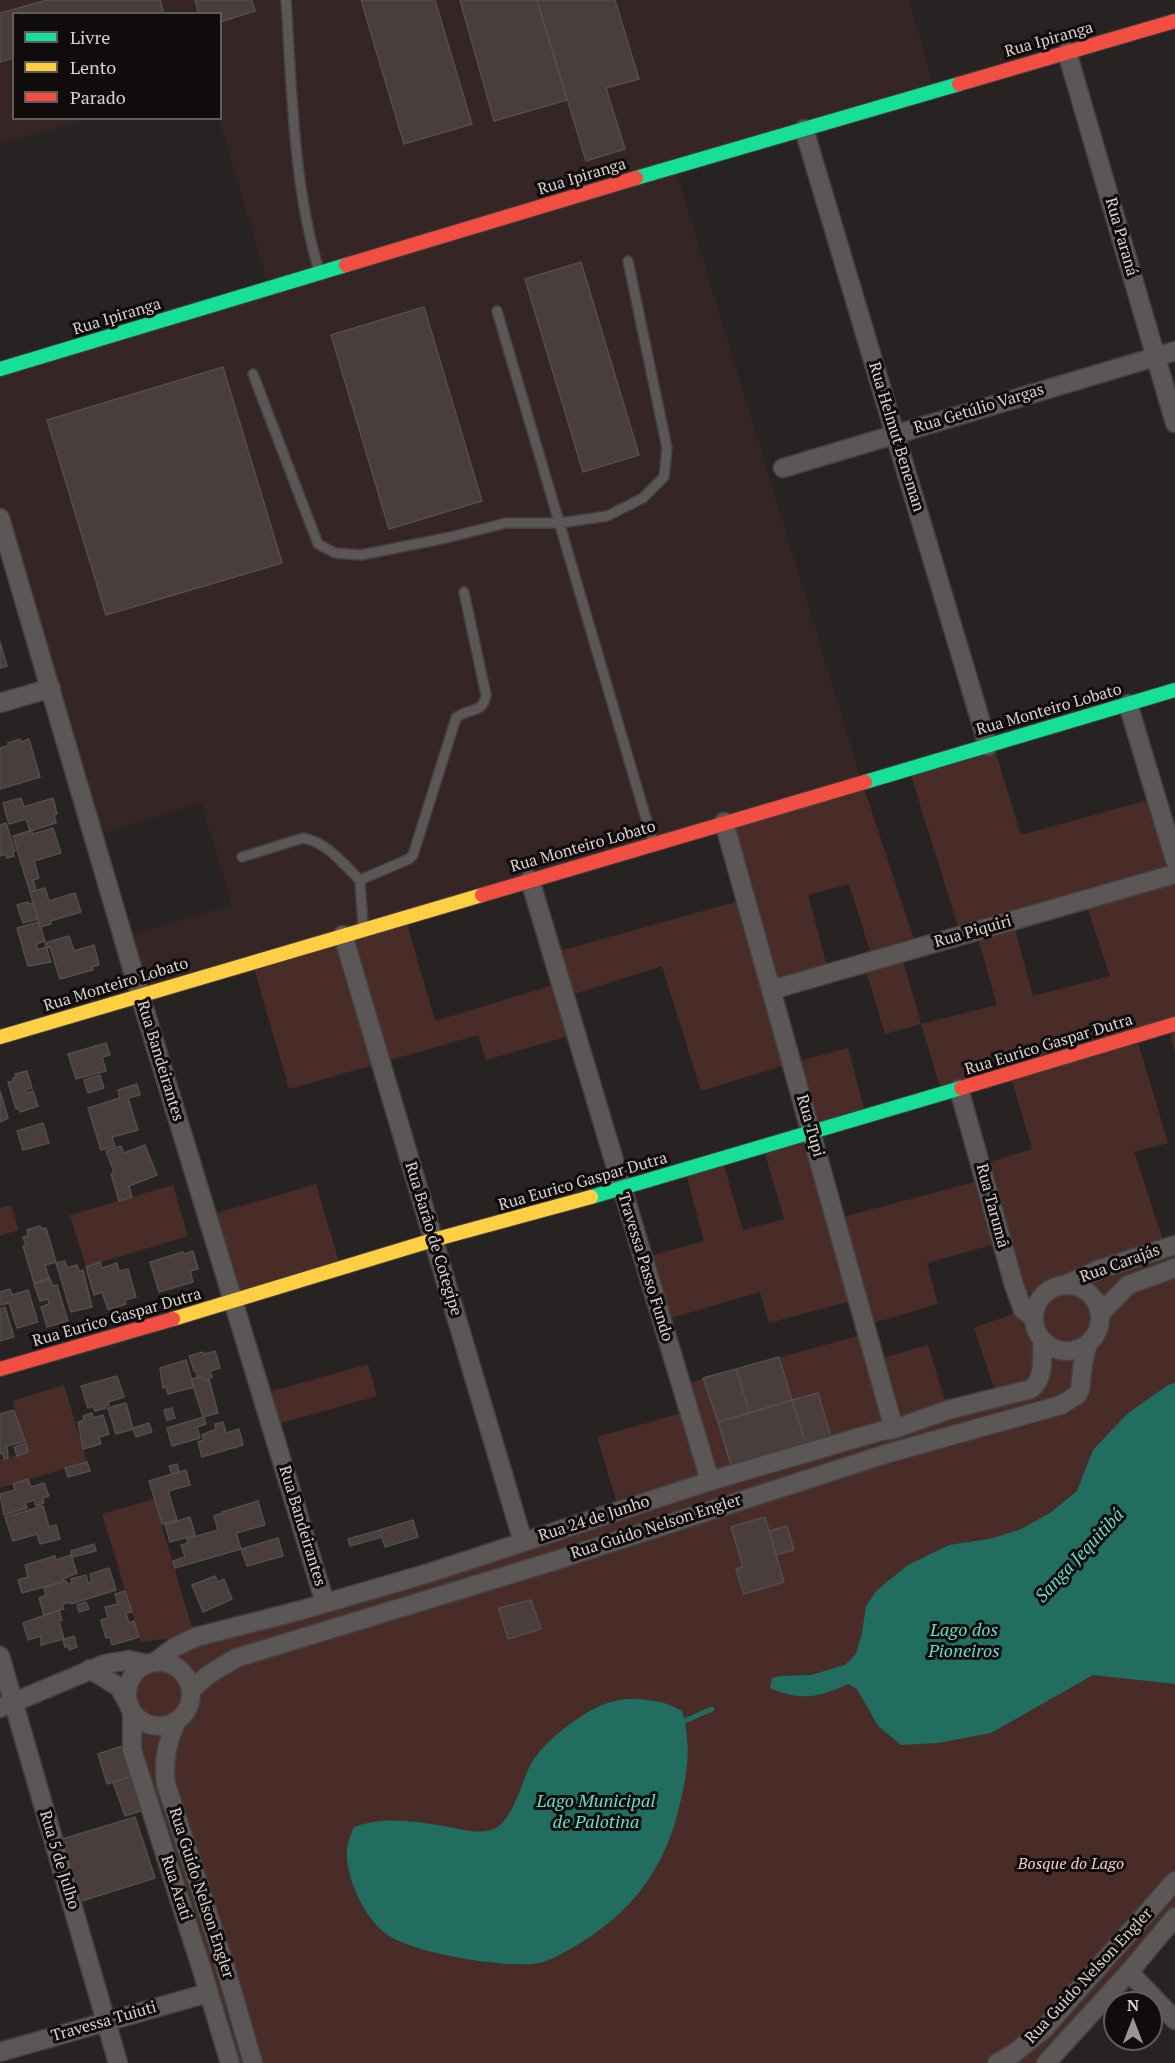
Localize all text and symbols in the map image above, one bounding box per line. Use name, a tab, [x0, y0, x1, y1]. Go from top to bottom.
legend	[12, 12, 222, 120]
street label: Rua Ipiranga	[1003, 18, 1095, 62]
text: Livre	[70, 25, 110, 49]
text: Lento	[70, 55, 116, 79]
text: Parado	[70, 85, 126, 109]
street label: Rua Ipiranga	[536, 155, 628, 199]
street label: Rua Paraná	[1101, 196, 1141, 278]
street label: Rua Ipiranga	[71, 295, 163, 339]
street label: Rua Helmut Beneman	[864, 360, 928, 514]
street label: Rua Getúlio Vargas	[912, 380, 1046, 438]
street label: Rua Monteiro Lobato	[974, 680, 1124, 740]
street label: Rua Monteiro Lobato	[508, 817, 658, 877]
street label: Rua Piquiri	[932, 912, 1014, 952]
street label: Rua Monteiro Lobato	[41, 954, 191, 1016]
street label: Rua Bandeirantes	[133, 998, 187, 1124]
street label: Rua Eurico Gaspar Dutra	[963, 1010, 1135, 1080]
street label: Rua Tupi	[792, 1093, 828, 1159]
street label: Rua Eurico Gaspar Dutra	[496, 1149, 670, 1215]
street label: Rua Barão de Cotegipe	[400, 1160, 466, 1318]
street label: Rua Tarumã	[972, 1162, 1012, 1250]
street label: Travessa Passo Fundo	[613, 1190, 677, 1344]
street label: Rua Carajás	[1077, 1241, 1163, 1287]
street label: Rua Eurico Gaspar Dutra	[30, 1285, 204, 1351]
street label: Rua Bandeirantes	[275, 1463, 329, 1589]
street label: Rua Guido Nelson Engler	[568, 1490, 744, 1564]
street label: Rua 24 de Junho	[536, 1492, 652, 1546]
water label: Sanga Jequitibá	[1031, 1505, 1129, 1607]
water label: Lago dos Pioneiros	[928, 1620, 1000, 1662]
water label: Lago Municipal de Palotina	[537, 1791, 655, 1834]
street label: Rua Guido Nelson Engler	[164, 1805, 238, 1981]
street label: Rua 5 de Julho	[35, 1808, 83, 1912]
street label: Rua Arati	[156, 1853, 196, 1923]
park label: Bosque do Lago	[1018, 1854, 1124, 1874]
street label: Rua Guido Nelson Engler	[1021, 1904, 1157, 2048]
north arrow	[1103, 1991, 1163, 2051]
street label: Travessa Tuiuti	[49, 1998, 159, 2046]

